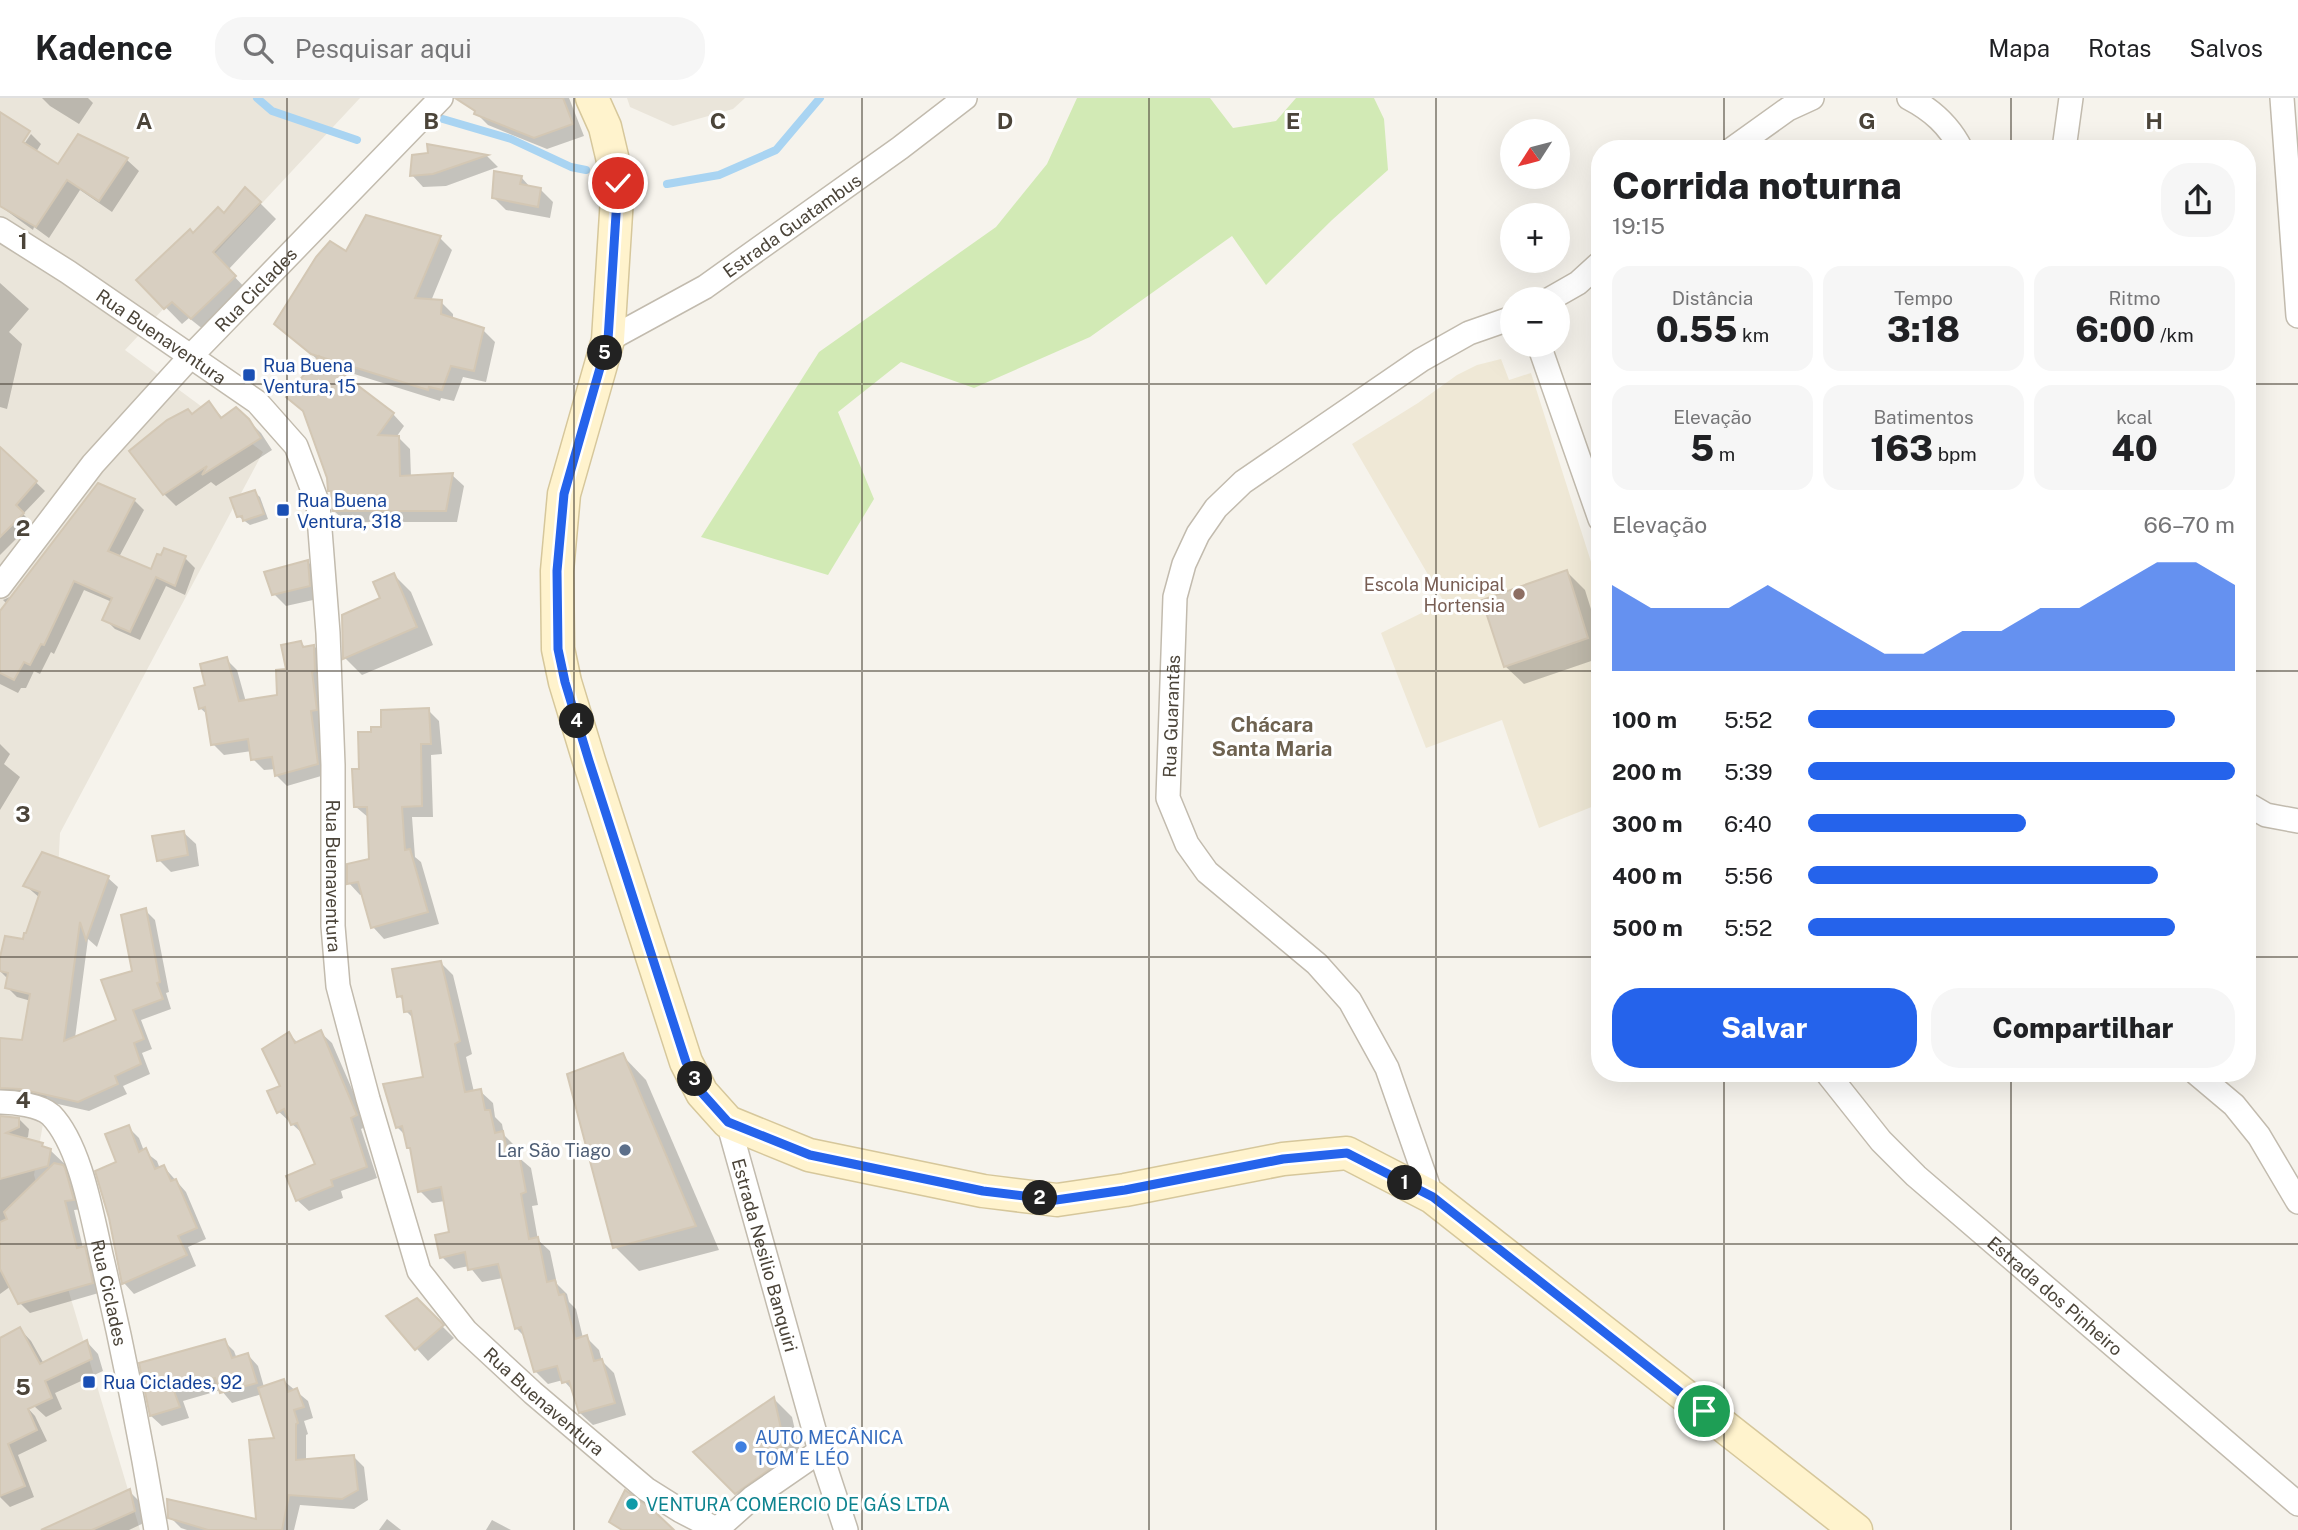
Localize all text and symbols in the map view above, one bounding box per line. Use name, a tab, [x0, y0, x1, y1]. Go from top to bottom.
search box	[215, 17, 705, 80]
text: Kadence	[35, 29, 173, 67]
icon: search	[239, 29, 277, 67]
text: Pesquisar aqui	[295, 33, 472, 64]
text: Mapa	[1988, 34, 2050, 62]
text: Rotas	[2088, 34, 2151, 62]
text: Salvos	[2189, 34, 2263, 62]
text: A	[136, 107, 153, 134]
text: B	[423, 107, 439, 134]
text: C	[710, 107, 726, 134]
text: D	[997, 107, 1013, 134]
text: E	[1286, 107, 1300, 134]
text: G	[1858, 107, 1876, 134]
text: H	[2145, 107, 2163, 134]
north arrow	[1500, 119, 1570, 189]
map controls	[1500, 119, 1570, 357]
pin	[588, 153, 648, 213]
text: Corrida noturna	[1612, 163, 1902, 208]
button: share	[2161, 163, 2235, 237]
icon: check	[599, 164, 637, 202]
street label: Estrada Guatambus	[719, 169, 865, 282]
button: +	[1500, 203, 1570, 273]
text: 19:15	[1612, 212, 1665, 239]
text: 1	[18, 227, 28, 254]
street label: Rua Ciclades	[210, 243, 301, 336]
street label: Rua Buenaventura	[93, 284, 230, 388]
button: −	[1500, 287, 1570, 357]
text: Distância	[1672, 287, 1753, 309]
text: Tempo	[1894, 287, 1953, 309]
text: Ritmo	[2108, 287, 2161, 309]
text: 0.55	[1656, 309, 1737, 350]
text: 3:18	[1887, 309, 1960, 350]
text: 6:00	[2075, 309, 2155, 350]
text: km	[1737, 324, 1769, 346]
text: /km	[2155, 324, 2194, 346]
pin: 5	[588, 336, 622, 370]
text: 5	[598, 341, 611, 363]
place label: Rua Buena Ventura, 15	[263, 355, 356, 397]
marker: Rua Buena Ventura, 15	[241, 367, 257, 383]
text: Elevação	[1673, 406, 1752, 428]
text: Batimentos	[1873, 406, 1974, 428]
text: kcal	[2116, 406, 2153, 428]
text: 5	[1690, 428, 1714, 469]
text: 163	[1870, 428, 1933, 469]
text: 40	[2111, 428, 2158, 469]
text: m	[1714, 443, 1735, 465]
text: bpm	[1933, 443, 1977, 465]
place label: Rua Buena Ventura, 318	[297, 490, 402, 532]
marker: Rua Buena Ventura, 318	[275, 502, 291, 518]
text: Elevação	[1612, 511, 1707, 538]
text: 66–70 m	[2143, 511, 2235, 538]
text: 2	[16, 514, 30, 541]
place label: Escola Municipal Hortensia	[1364, 574, 1505, 616]
marker: Escola Municipal Hortensia	[1511, 586, 1527, 602]
street label: Rua Guarantãs	[1158, 655, 1183, 778]
pin: 4	[560, 704, 594, 738]
text: 100 m	[1612, 706, 1677, 733]
text: 5:52	[1724, 706, 1772, 733]
text: 4	[570, 709, 583, 731]
district label: Chácara Santa Maria	[1212, 712, 1333, 761]
text: 200 m	[1612, 758, 1682, 785]
text: 5:39	[1724, 758, 1773, 785]
street label: Rua Buenaventura	[322, 799, 346, 953]
text: 3	[15, 800, 31, 827]
text: 300 m	[1612, 810, 1683, 837]
text: 6:40	[1724, 810, 1772, 837]
text: 400 m	[1612, 862, 1682, 889]
text: 5:56	[1724, 862, 1773, 889]
text: 500 m	[1612, 914, 1683, 941]
text: 5:52	[1724, 914, 1772, 941]
button: Salvar	[1612, 988, 1917, 1068]
button: Compartilhar	[1931, 988, 2235, 1068]
pin: 3	[678, 1062, 712, 1096]
text: 3	[688, 1067, 701, 1089]
text: 4	[15, 1086, 31, 1113]
place label: Lar São Tiago	[497, 1140, 611, 1161]
marker: Lar São Tiago	[617, 1142, 633, 1158]
street label: Estrada Nesilio Banquiri	[728, 1156, 802, 1354]
pin: 1	[1388, 1166, 1422, 1200]
text: 1	[1400, 1171, 1409, 1193]
pin: 2	[1023, 1180, 1058, 1216]
text: 2	[1033, 1186, 1046, 1208]
street label: Estrada dos Pinheiro	[1983, 1232, 2127, 1359]
street label: Rua Ciclades	[87, 1237, 132, 1348]
street label: Rua Buenaventura	[480, 1343, 609, 1459]
place label: Rua Ciclades, 92	[103, 1372, 242, 1393]
text: 5	[15, 1373, 31, 1400]
marker: Rua Ciclades, 92	[81, 1374, 97, 1390]
pin	[1674, 1381, 1734, 1441]
icon: arrive	[1685, 1392, 1723, 1430]
place label: AUTO MECÂNICA TOM E LÉO	[755, 1427, 904, 1469]
marker: AUTO MECÂNICA TOM E LÉO	[733, 1439, 749, 1455]
place label: VENTURA COMERCIO DE GÁS LTDA	[646, 1493, 950, 1515]
marker: VENTURA COMERCIO DE GÁS LTDA	[624, 1496, 640, 1512]

